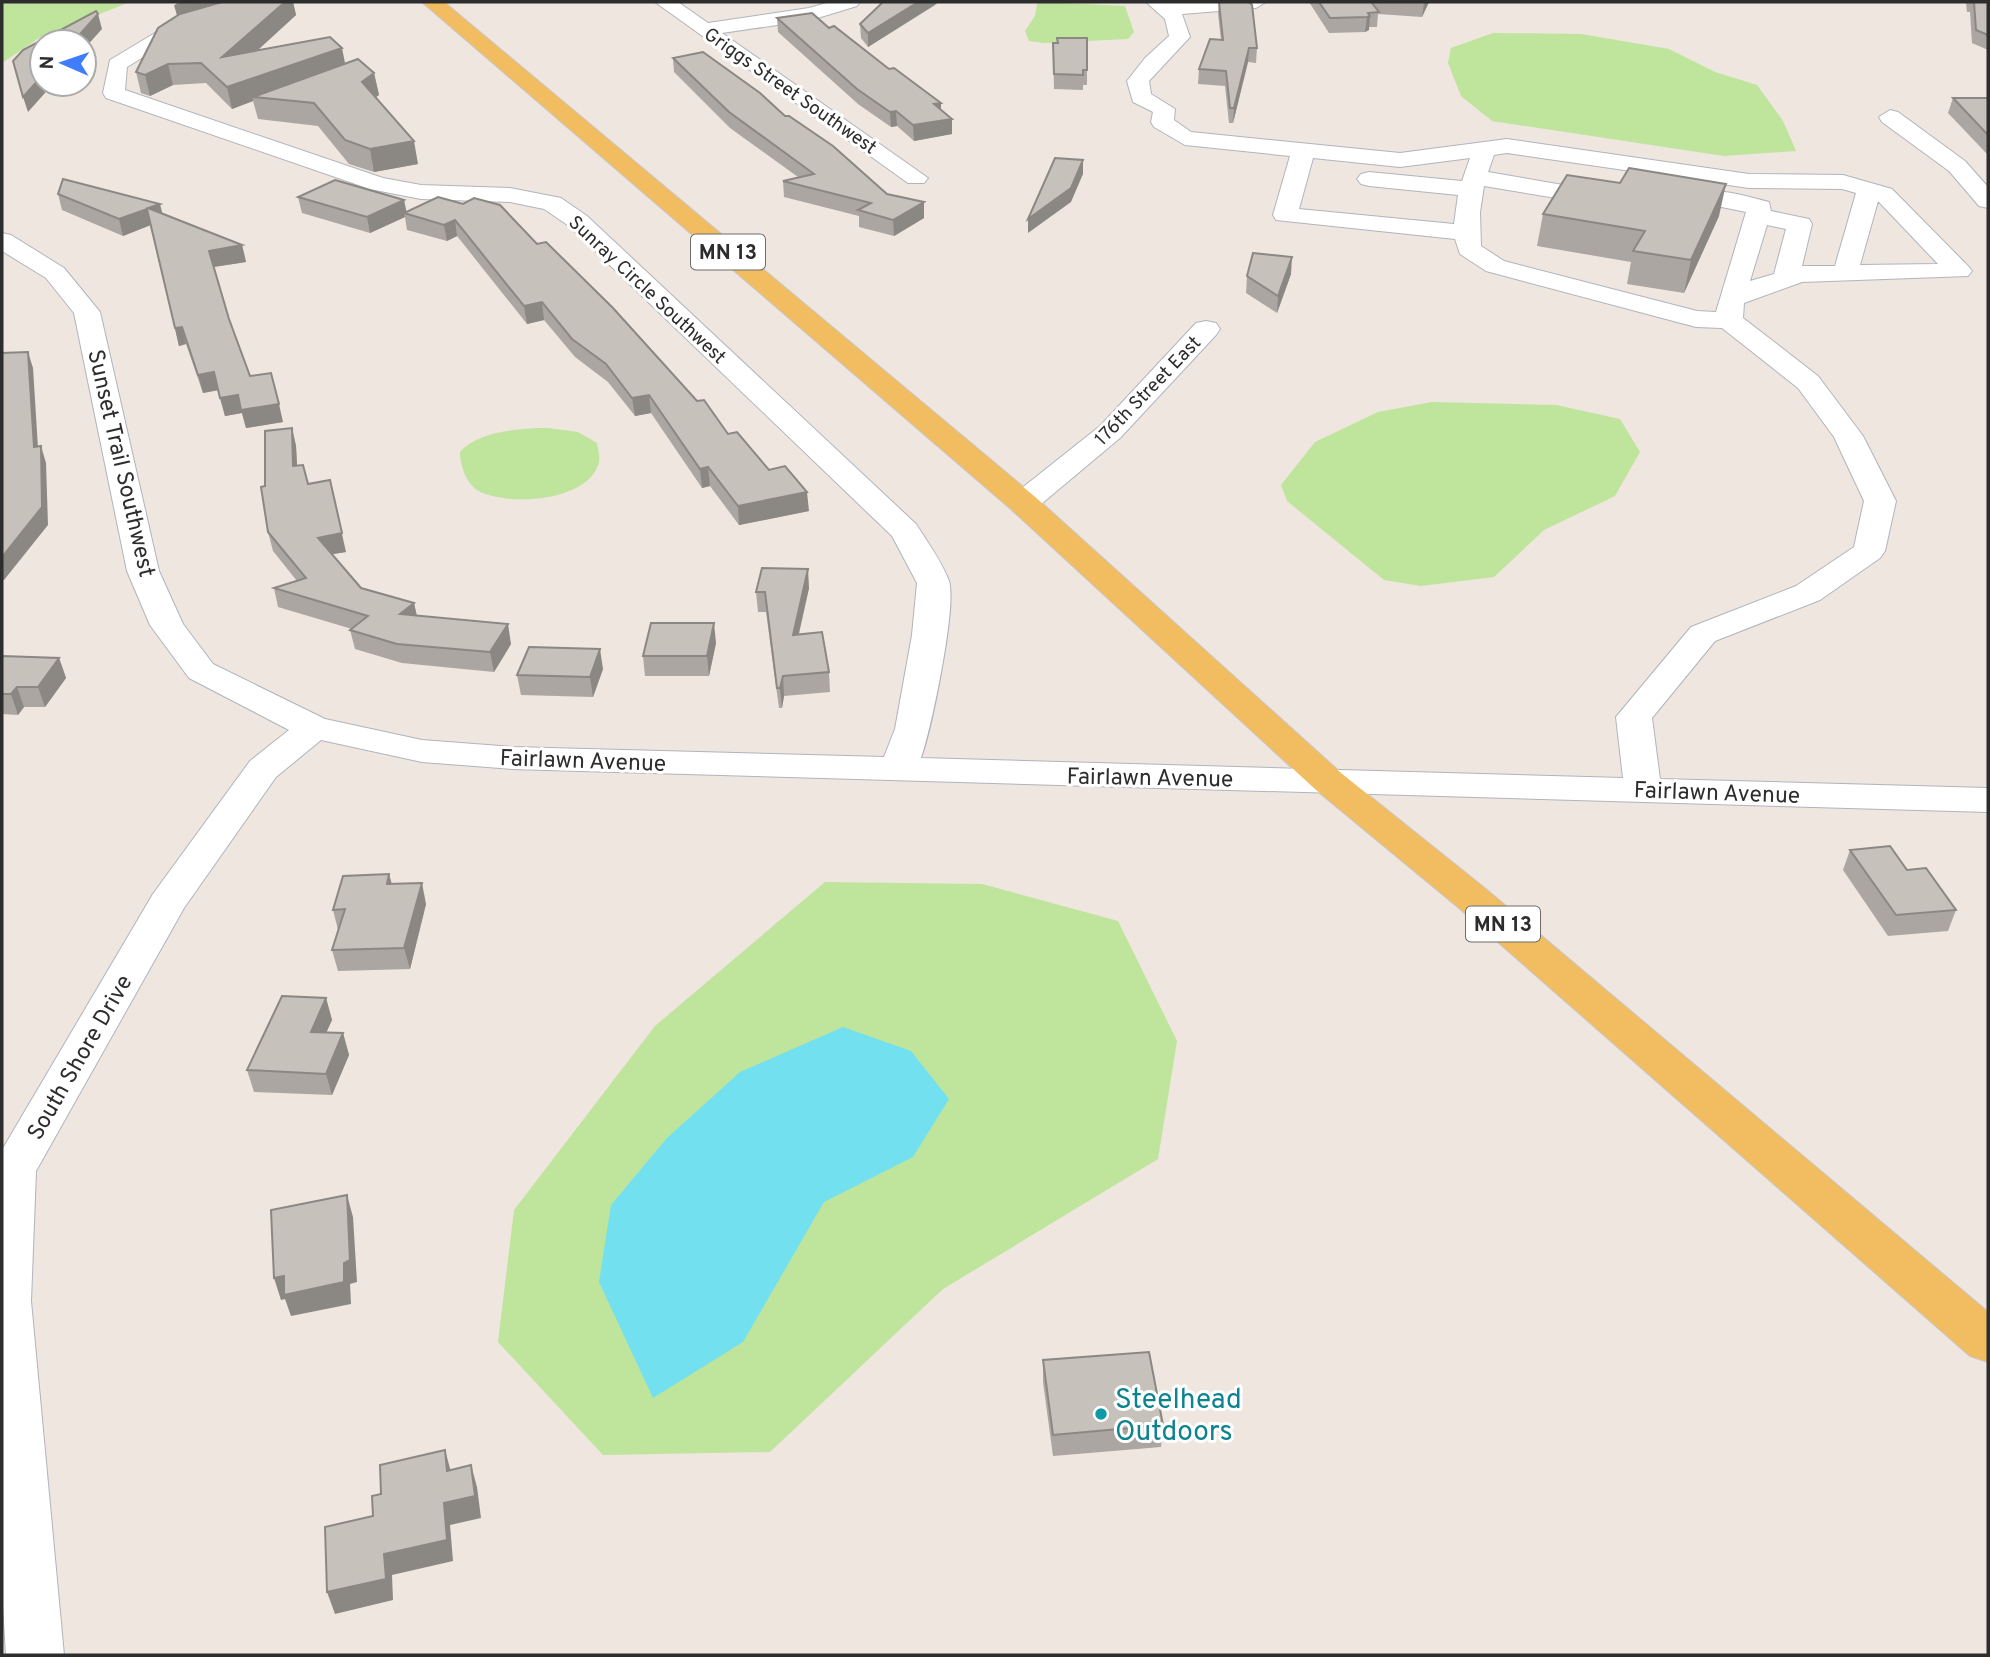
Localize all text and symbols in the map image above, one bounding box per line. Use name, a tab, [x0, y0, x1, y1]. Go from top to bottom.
street label: Griggs Street Southwest	[699, 23, 881, 160]
north arrow	[28, 28, 98, 98]
text: N	[36, 55, 60, 70]
street label: Sunray Circle Southwest	[563, 211, 730, 370]
road number: MN 13	[691, 234, 765, 270]
street label: 176th Street East	[1090, 332, 1207, 451]
street label: Sunset Trail Southwest	[79, 347, 160, 580]
street label: Fairlawn Avenue	[499, 745, 667, 780]
street label: Fairlawn Avenue	[1066, 764, 1233, 795]
street label: Fairlawn Avenue	[1633, 777, 1801, 812]
road number: MN 13	[1466, 906, 1540, 942]
street label: South Shore Drive	[22, 970, 140, 1146]
place label: Steelhead Outdoors	[1115, 1383, 1242, 1451]
marker: Steelhead Outdoors	[1093, 1406, 1109, 1422]

